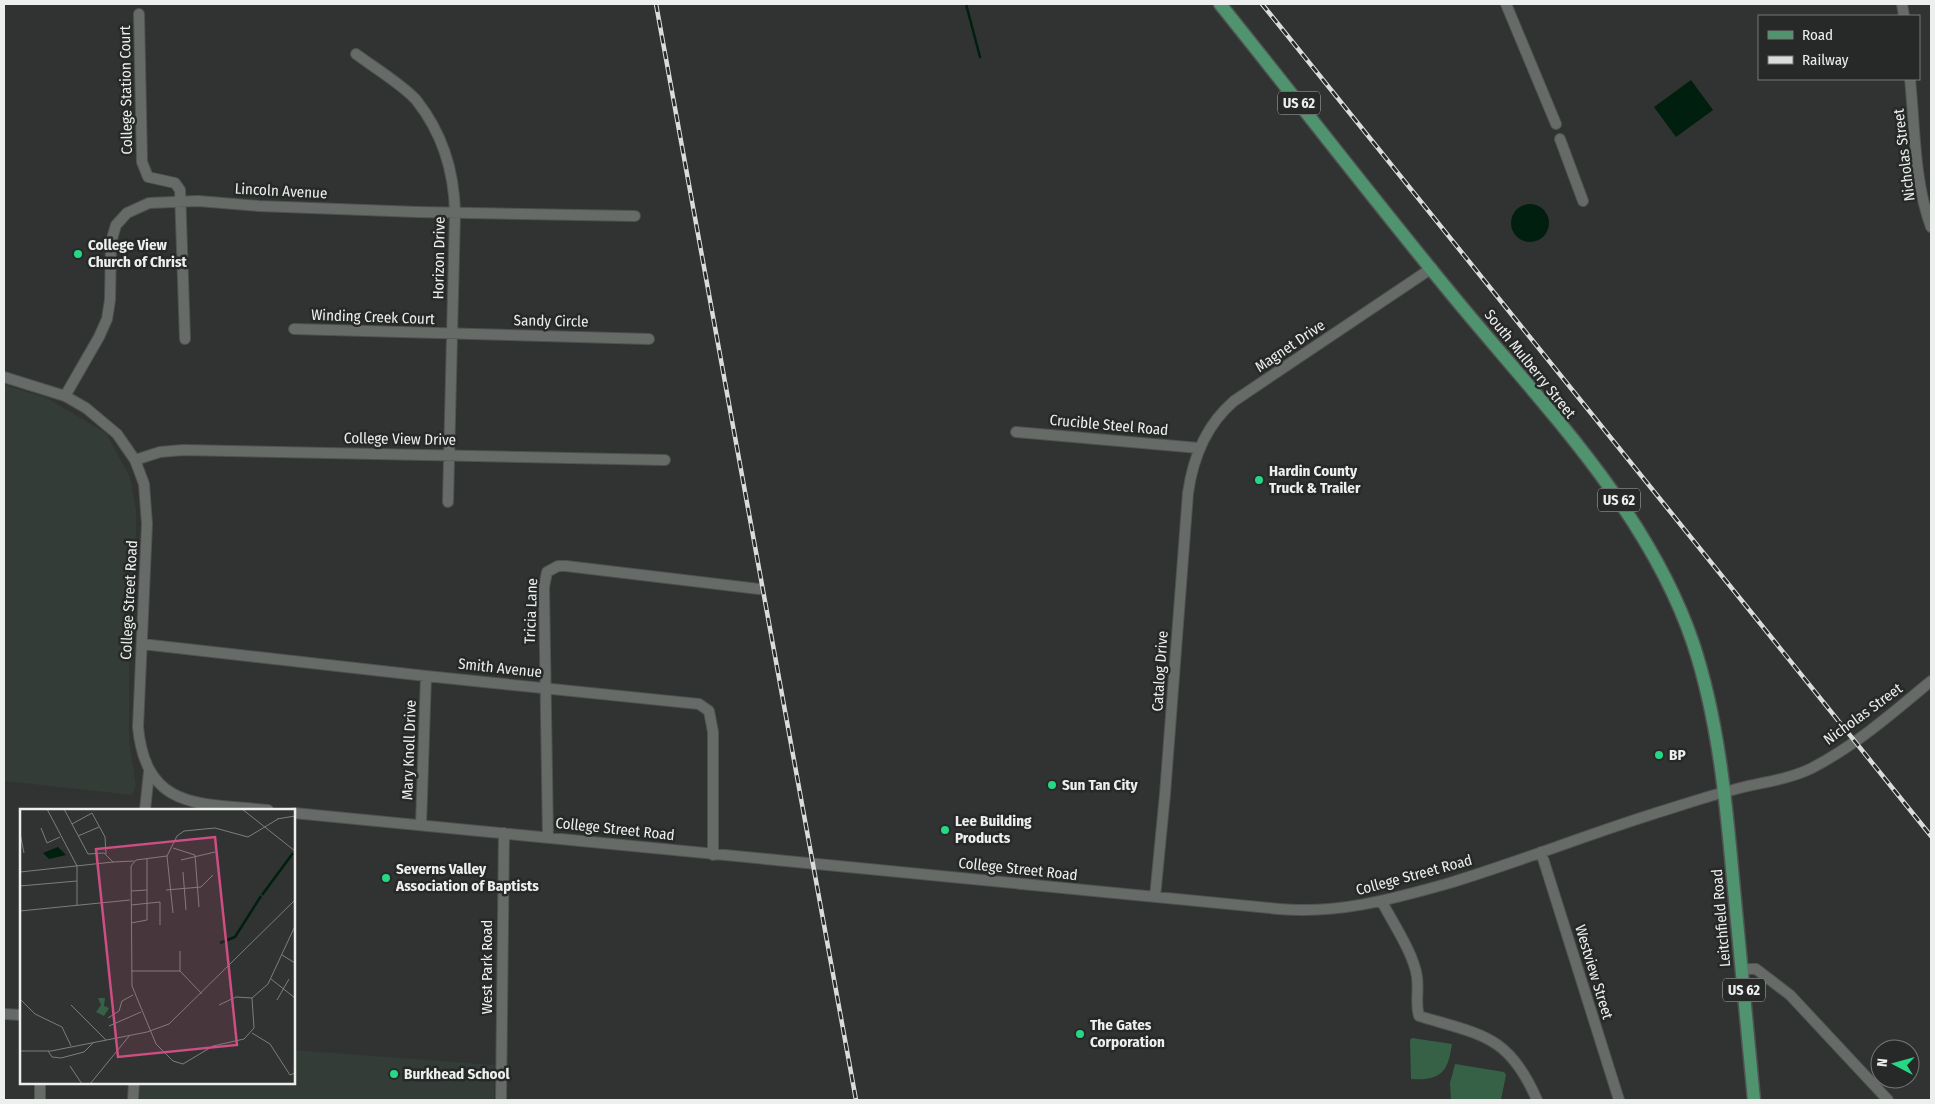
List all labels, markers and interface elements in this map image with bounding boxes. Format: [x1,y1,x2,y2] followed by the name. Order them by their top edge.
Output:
[1758,15,1920,80] legend
[116,25,136,155] street label: College Station Court
[1802,26,1833,44] text: Road
[1802,51,1849,69] text: Railway
[1278,92,1320,115] road number: US 62
[1889,108,1919,202] street label: Nicholas Street
[234,180,328,202] street label: Lincoln Avenue
[429,216,449,300] street label: Horizon Drive
[88,236,188,271] place label: College View Church of Christ
[72,248,84,260] marker: College View Church of Christ
[311,306,435,328] street label: Winding Creek Court
[1481,306,1580,422] street label: South Mulberry Street
[513,311,589,331] street label: Sandy Circle
[1252,316,1328,376] street label: Magnet Drive
[1049,411,1169,439] street label: Crucible Steel Road
[344,429,456,449] street label: College View Drive
[1269,462,1361,497] place label: Hardin County Truck & Trailer
[1253,474,1265,486] marker: Hardin County Truck & Trailer
[1598,488,1640,512] road number: US 62
[117,540,141,660] street label: College Street Road
[521,578,541,644] street label: Tricia Lane
[1148,630,1172,712] street label: Catalog Drive
[457,655,543,681] street label: Smith Avenue
[1820,679,1906,749] street label: Nicholas Street
[398,700,420,800] street label: Mary Knoll Drive
[1669,746,1686,764] place label: BP
[1653,749,1665,761] marker: BP
[1062,776,1139,794] place label: Sun Tan City
[1046,779,1058,791] marker: Sun Tan City
[20,809,295,1084] inset map
[955,812,1032,847] place label: Lee Building Products
[555,814,675,844] street label: College Street Road
[939,824,951,836] marker: Lee Building Products
[1354,851,1474,899] street label: College Street Road
[958,854,1078,884] street label: College Street Road
[395,860,539,895] place label: Severns Valley Association of Baptists
[1708,868,1734,968] street label: Leitchfield Road
[380,872,392,884] marker: Severns Valley Association of Baptists
[478,920,496,1014] street label: West Park Road
[1571,923,1617,1022] street label: Westview Street
[1723,978,1765,1002] road number: US 62
[1090,1016,1165,1051] place label: The Gates Corporation
[1074,1028,1086,1040] marker: The Gates Corporation
[1870,1039,1920,1089] north arrow
[1874,1058,1891,1068] text: N
[404,1065,511,1083] place label: Burkhead School
[388,1068,400,1080] marker: Burkhead School

